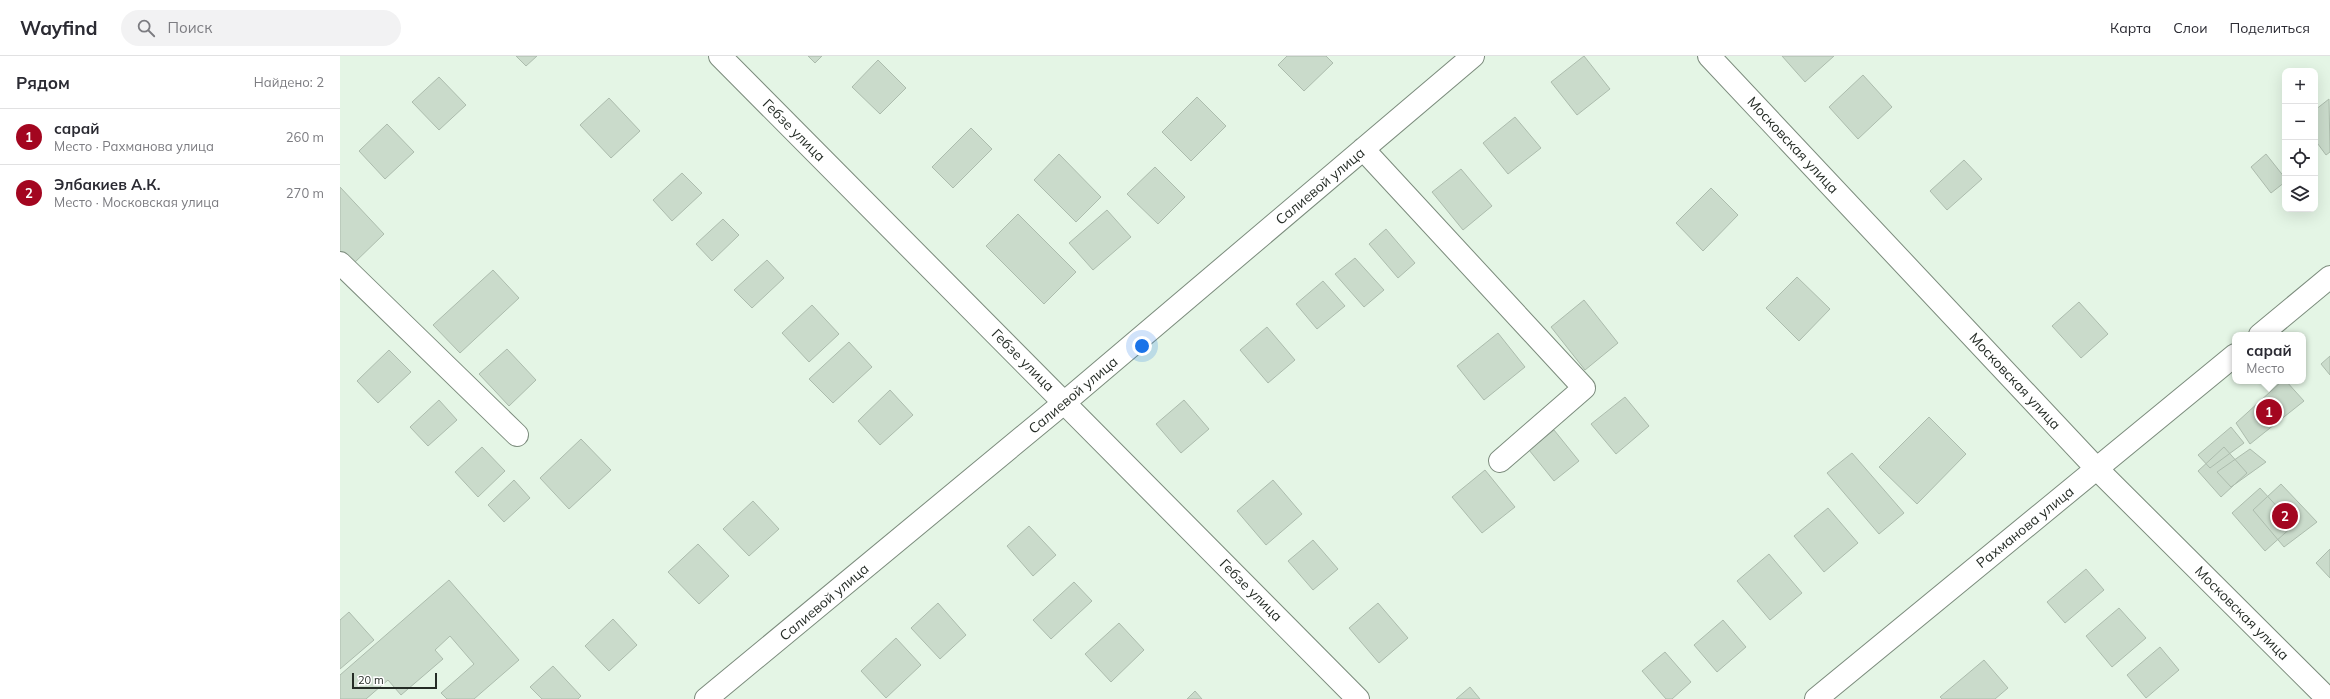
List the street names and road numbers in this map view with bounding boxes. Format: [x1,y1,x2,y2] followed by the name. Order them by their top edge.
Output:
[1743,93,1843,197] street label: Московская улица
[759,95,829,165] street label: Гебзе улица
[1272,143,1368,229] street label: Салиевой улица
[988,325,1058,395] street label: Гебзе улица
[1965,329,2065,433] street label: Московская улица
[1025,352,1121,438] street label: Салиевой улица
[1973,482,2077,572] street label: Рахманова улица
[1216,555,1286,625] street label: Гебзе улица
[776,559,872,645] street label: Салиевой улица
[2191,562,2293,664] street label: Московская улица

